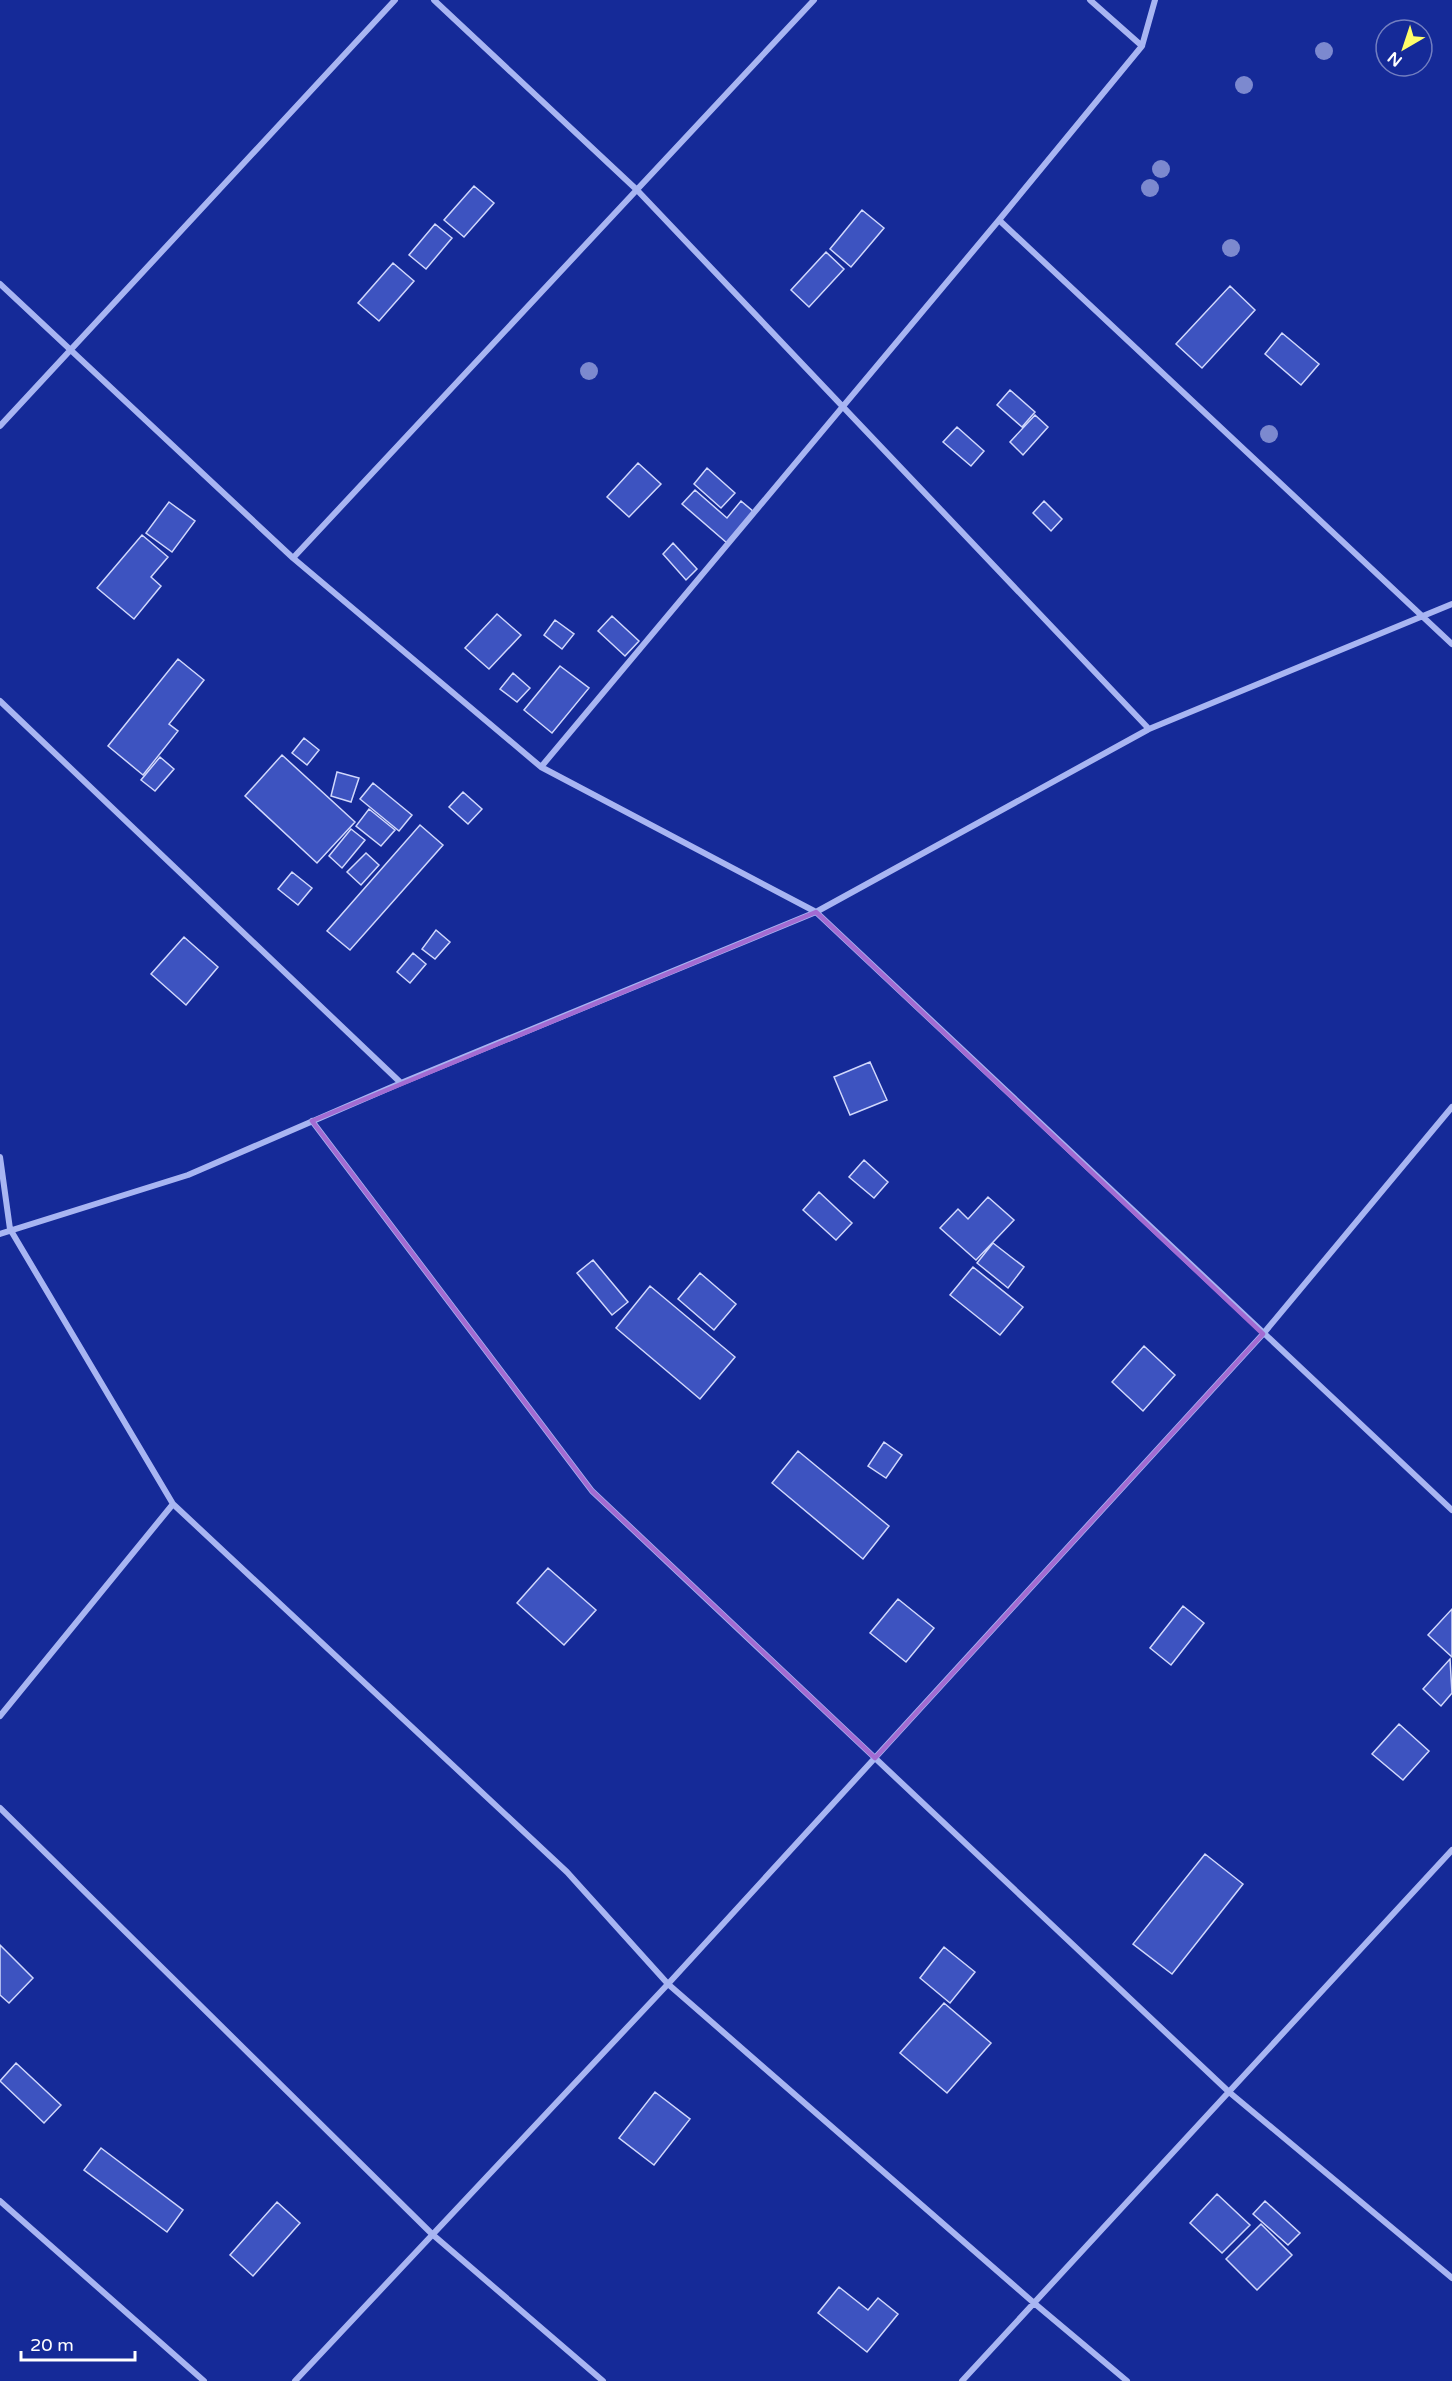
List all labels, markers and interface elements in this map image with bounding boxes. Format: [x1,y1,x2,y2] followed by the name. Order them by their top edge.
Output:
[1374,18,1434,78] north arrow
[1384,47,1406,71] text: N
[21,2324,135,2362] scale bar
[30,2334,74,2356] text: 20 m

